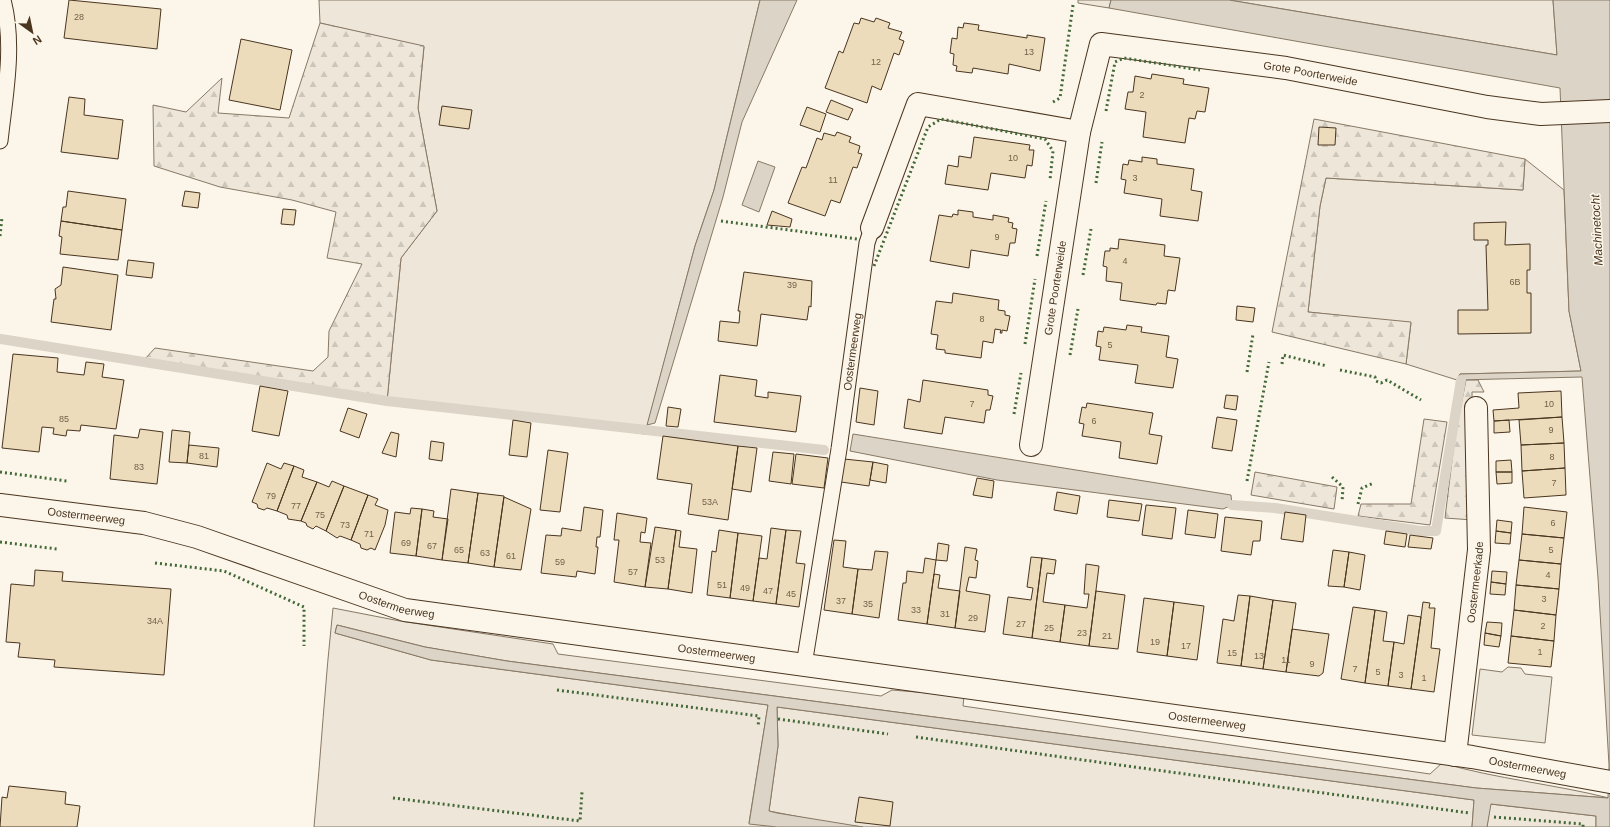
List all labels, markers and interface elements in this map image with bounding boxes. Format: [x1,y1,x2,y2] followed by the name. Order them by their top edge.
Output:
[12,12,52,52] north arrow
[74,12,84,22] house number: 28
[31,33,44,48] text: N
[1024,47,1034,57] house number: 13
[871,57,881,67] house number: 12
[1263,59,1359,88] street label: Grote Poorterweide
[1139,90,1145,100] house number: 2
[1008,153,1018,163] house number: 10
[1132,173,1138,183] house number: 3
[828,175,838,185] house number: 11
[1588,193,1606,266] water label: Machinetocht
[994,232,1000,242] house number: 9
[1042,240,1068,336] street label: Grote Poorterweide
[1122,256,1128,266] house number: 4
[1509,277,1521,287] house number: 6B
[787,280,797,290] house number: 39
[841,312,863,391] street label: Oostermeerweg
[979,314,985,324] house number: 8
[1107,340,1113,350] house number: 5
[969,399,975,409] house number: 7
[1544,399,1554,409] house number: 10
[59,414,69,424] house number: 85
[1091,416,1097,426] house number: 6
[1548,425,1554,435] house number: 9
[199,451,209,461] house number: 81
[1549,452,1555,462] house number: 8
[134,462,144,472] house number: 83
[1551,478,1557,488] house number: 7
[266,491,276,501] house number: 79
[702,497,718,507] house number: 53A
[291,501,301,511] house number: 77
[47,505,126,527] street label: Oostermeerweg
[315,510,325,520] house number: 75
[1550,518,1556,528] house number: 6
[340,520,350,530] house number: 73
[364,529,374,539] house number: 71
[401,538,411,548] house number: 69
[427,541,437,551] house number: 67
[1465,541,1485,624] street label: Oostermeerkade
[454,545,464,555] house number: 65
[1548,545,1554,555] house number: 5
[480,548,490,558] house number: 63
[506,551,516,561] house number: 61
[655,555,665,565] house number: 53
[555,557,565,567] house number: 59
[628,567,638,577] house number: 57
[1545,570,1551,580] house number: 4
[717,580,727,590] house number: 51
[740,583,750,593] house number: 49
[763,586,773,596] house number: 47
[357,588,435,620] street label: Oostermeerweg
[786,589,796,599] house number: 45
[1541,594,1547,604] house number: 3
[836,596,846,606] house number: 37
[863,599,873,609] house number: 35
[911,605,921,615] house number: 33
[940,609,950,619] house number: 31
[968,613,978,623] house number: 29
[147,616,163,626] house number: 34A
[1016,619,1026,629] house number: 27
[1540,621,1546,631] house number: 2
[1044,623,1054,633] house number: 25
[1077,628,1087,638] house number: 23
[1102,631,1112,641] house number: 21
[1150,637,1160,647] house number: 19
[1181,641,1191,651] house number: 17
[677,642,756,664] street label: Oostermeerweg
[1537,647,1543,657] house number: 1
[1227,648,1237,658] house number: 15
[1254,651,1264,661] house number: 13
[1281,655,1291,665] house number: 11
[1309,659,1315,669] house number: 9
[1352,664,1358,674] house number: 7
[1375,667,1381,677] house number: 5
[1398,670,1404,680] house number: 3
[1421,673,1427,683] house number: 1
[1167,709,1247,732] street label: Oostermeerweg
[1488,754,1567,780] street label: Oostermeerweg

